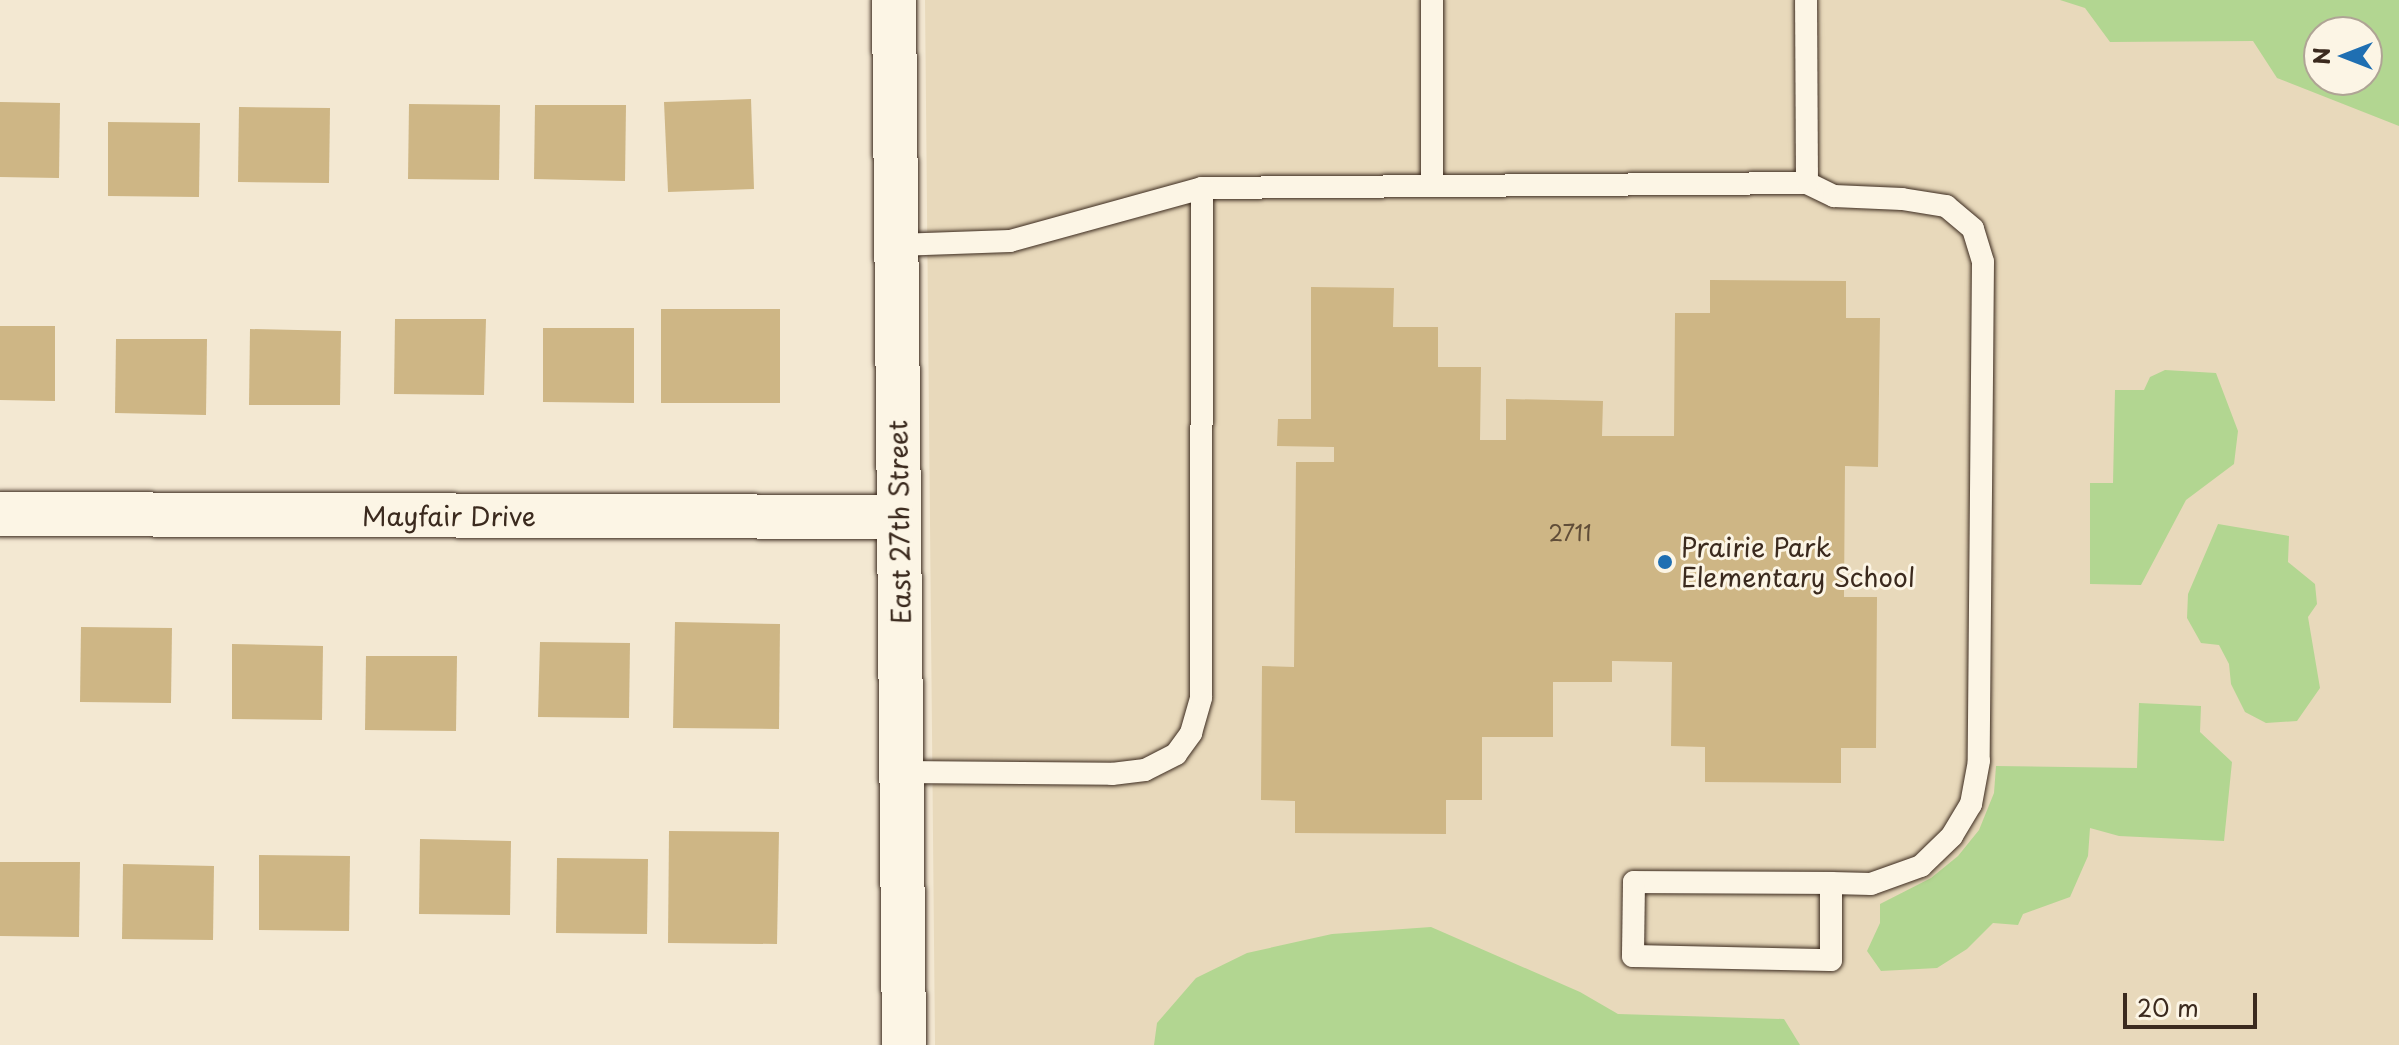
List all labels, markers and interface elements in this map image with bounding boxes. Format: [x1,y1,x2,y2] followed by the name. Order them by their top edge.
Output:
[2303,16,2383,96] north arrow
[2304,47,2337,65] text: N
[882,419,916,625] street label: East 27th Street
[361,500,537,532] street label: Mayfair Drive
[1549,519,1591,545] house number: 2711
[1681,531,1915,592] place label: Prairie Park Elementary School
[1656,553,1674,571] marker: Prairie Park Elementary School
[2127,977,2261,1027] scale bar
[2137,989,2199,1025] text: 20 m

